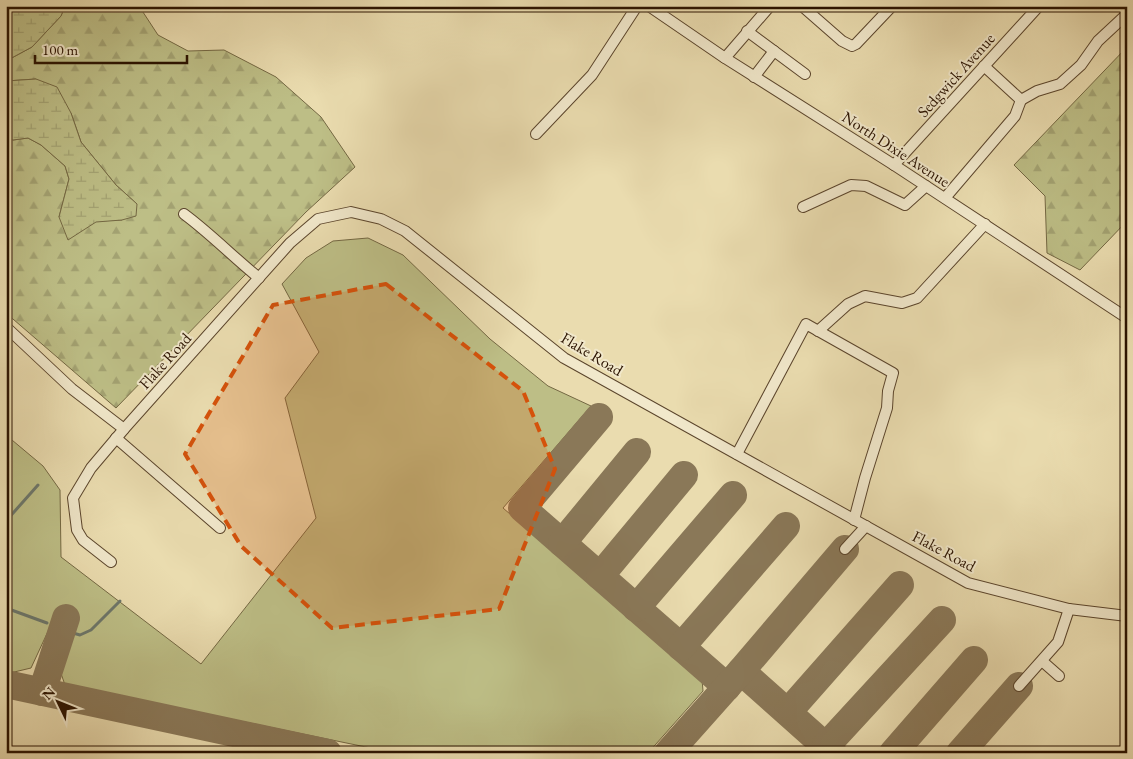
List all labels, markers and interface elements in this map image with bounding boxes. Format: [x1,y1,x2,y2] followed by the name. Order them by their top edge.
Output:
[913,28,999,122] street label: Sedgwick Avenue
[35,32,188,64] scale bar
[42,40,79,59] text: 100 m
[838,106,954,192] street label: North Dixie Avenue
[557,327,628,381] street label: Flake Road
[134,328,196,394] street label: Flake Road
[909,526,980,577] street label: Flake Road
[32,676,82,726] north arrow
[38,682,59,703] text: N

